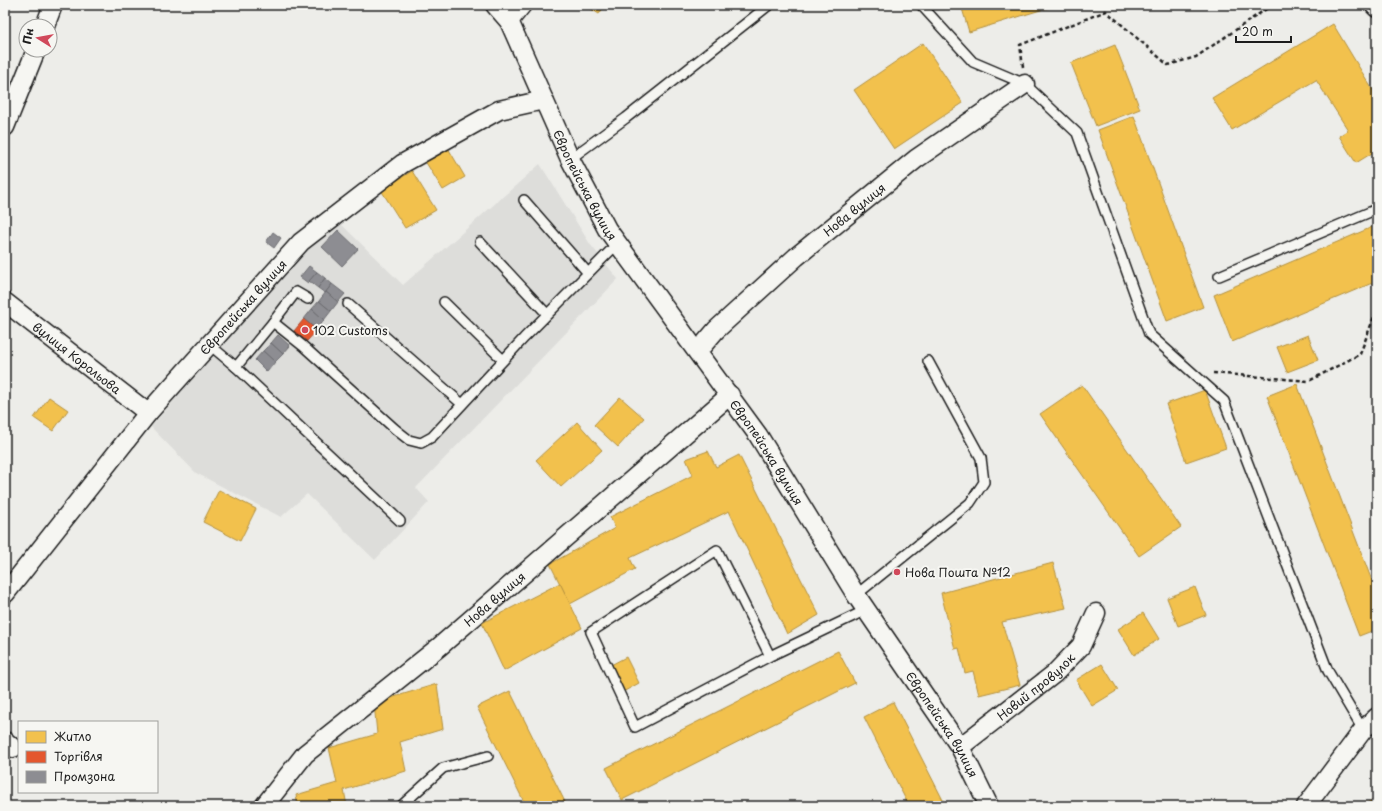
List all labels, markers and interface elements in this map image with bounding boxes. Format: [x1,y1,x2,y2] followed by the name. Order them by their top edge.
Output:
[18,18,58,58] north arrow
[1236,18,1291,44] scale bar
[1242,22,1273,40] text: 20 m
[18,27,38,45] text: Пн
[549,127,621,244] street label: Європейська вулиця
[819,179,889,240] street label: Нова вулиця
[195,255,291,359] street label: Європейська вулиця
[29,318,125,398] street label: вулиця Корольова
[313,321,388,339] place label: 102 Customs
[300,325,310,335] marker: 102 Customs
[726,396,808,508] street label: Європейська вулиця
[905,563,1011,581] place label: Нова Пошта №12
[460,567,529,631] street label: Нова вулиця
[892,567,902,577] marker: Нова Пошта №12
[993,648,1079,724] street label: Новий провулок
[902,668,983,780] street label: Європейська вулиця
[18,721,158,793] legend
[54,727,92,745] text: Житло
[54,747,103,765] text: Торгівля
[54,767,116,785] text: Промзона

